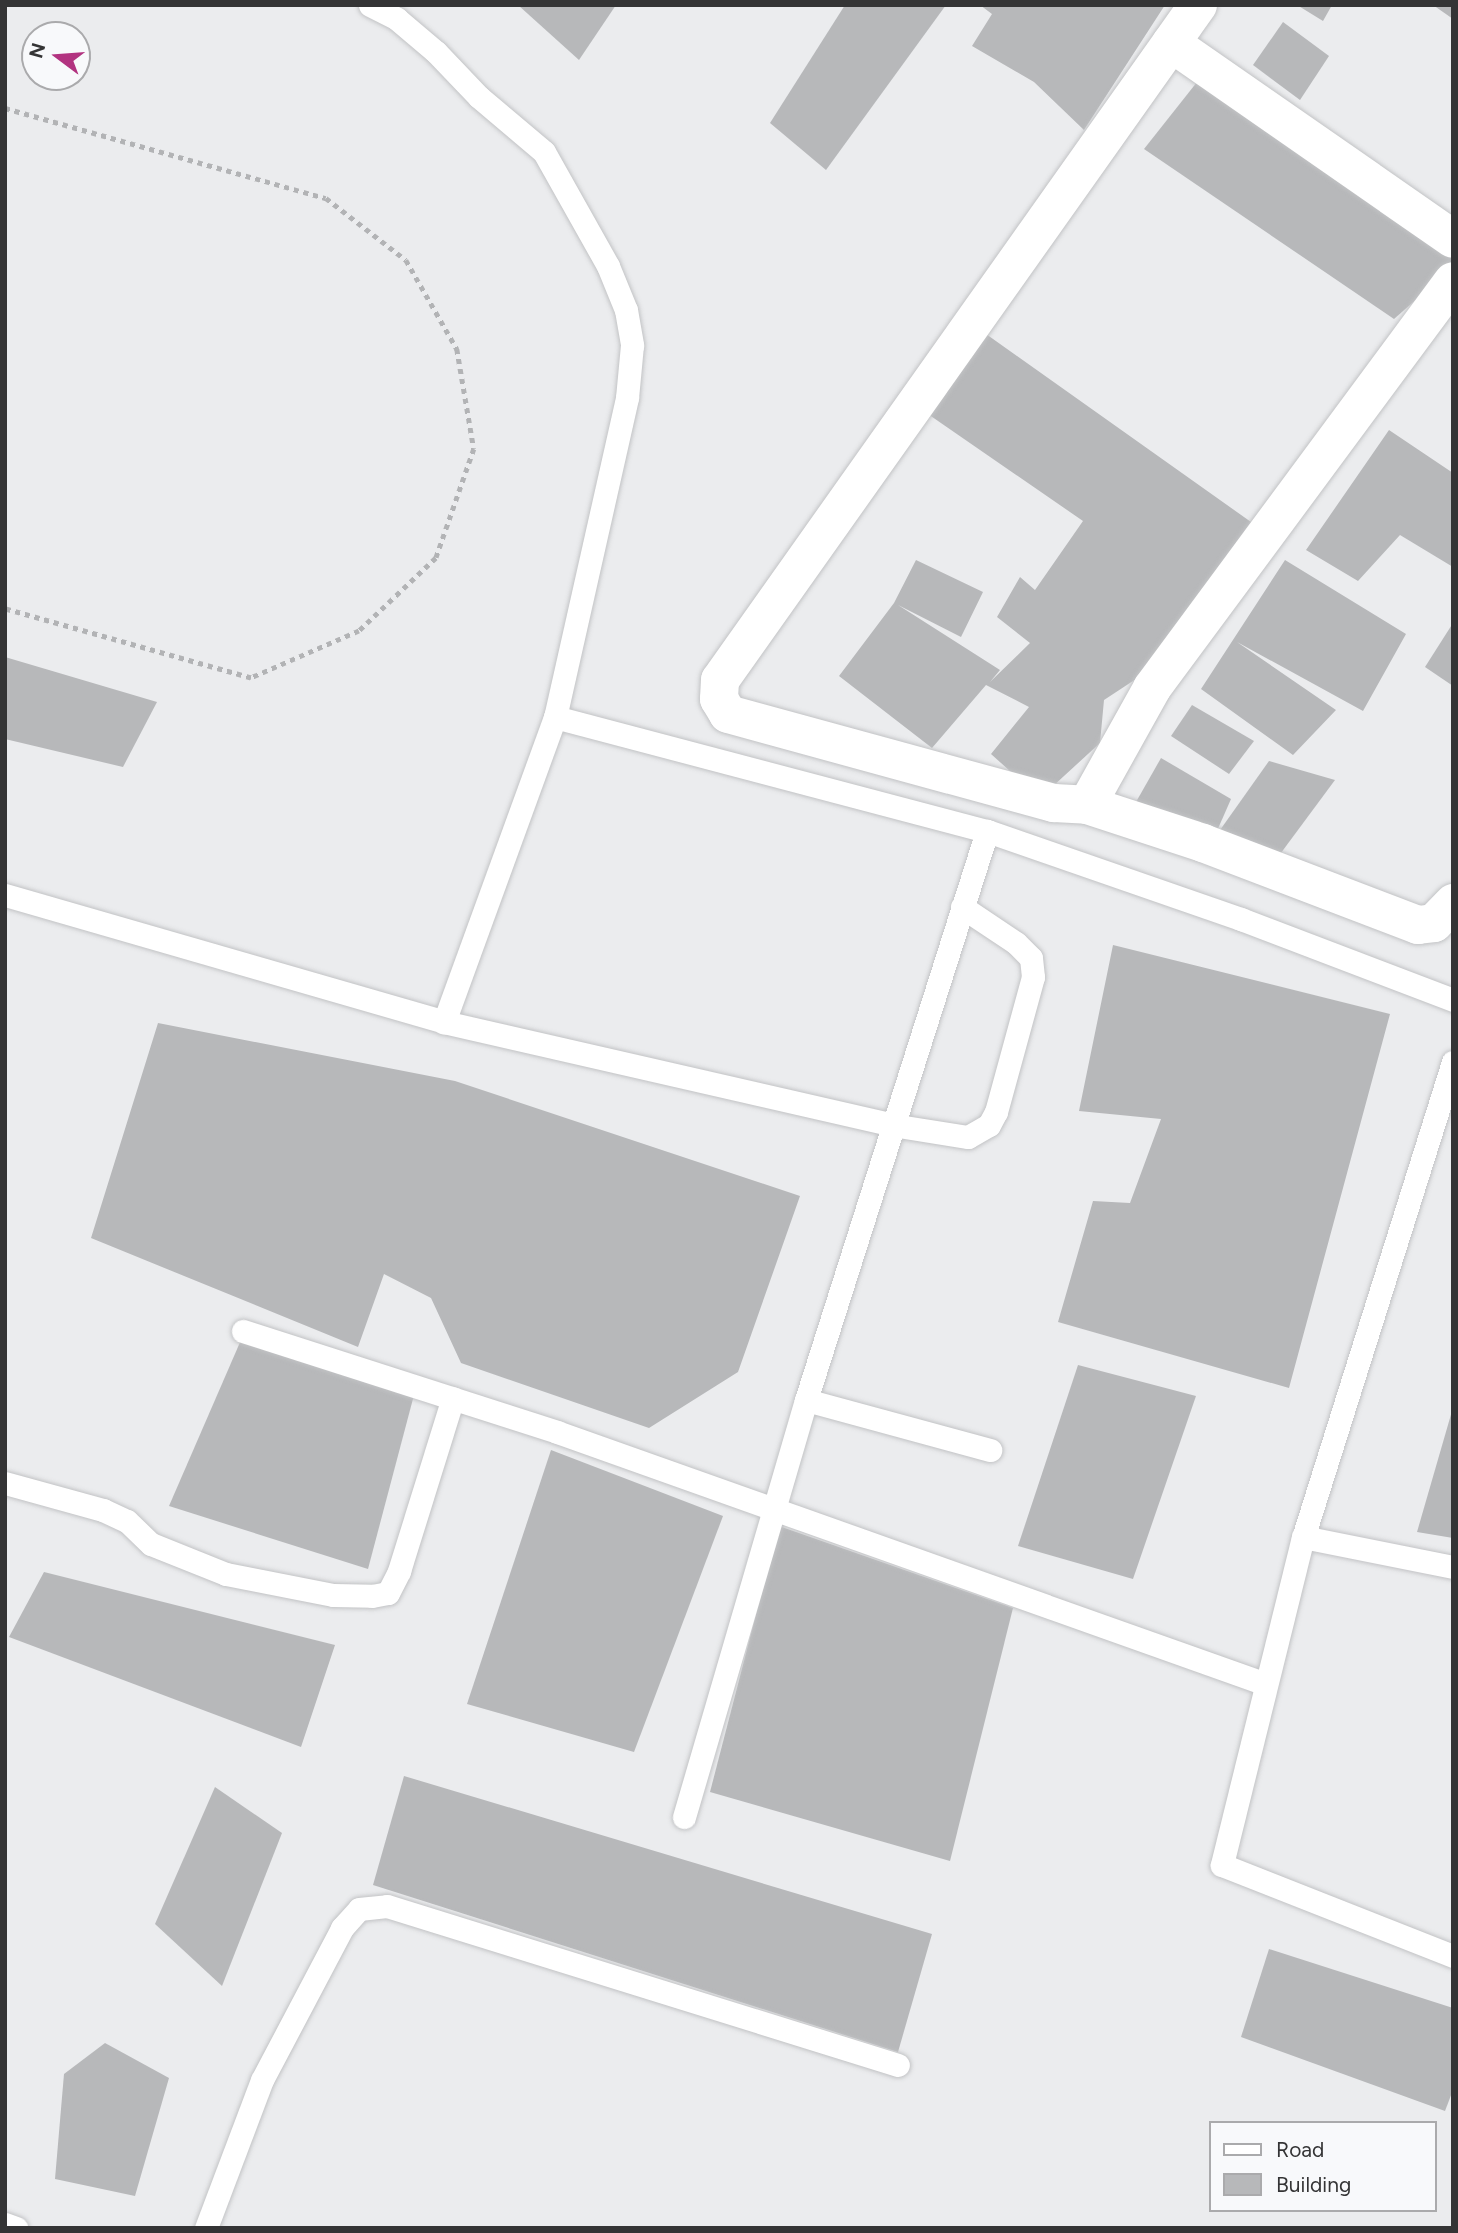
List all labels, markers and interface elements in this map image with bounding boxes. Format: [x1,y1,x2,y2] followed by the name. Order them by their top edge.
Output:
[21,21,91,91] north arrow
[24,40,50,61] text: N
[1210,2121,1437,2212] legend
[1276,2137,1324,2162] text: Road
[1276,2172,1351,2197] text: Building

